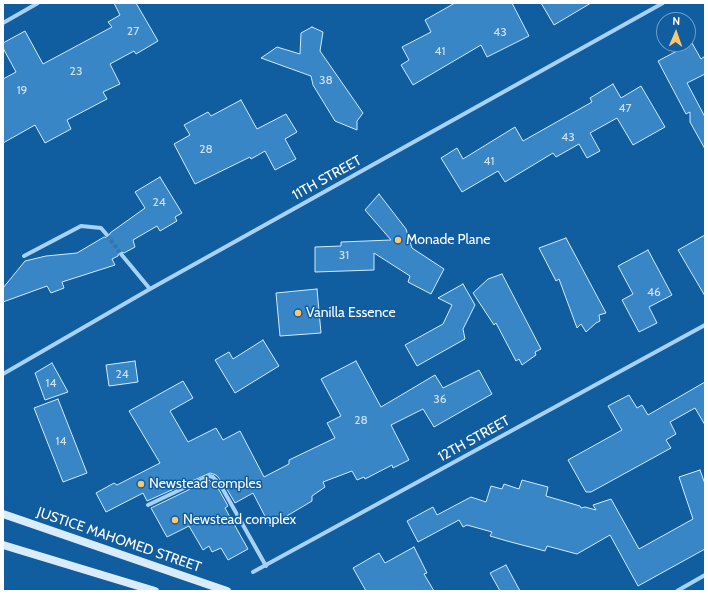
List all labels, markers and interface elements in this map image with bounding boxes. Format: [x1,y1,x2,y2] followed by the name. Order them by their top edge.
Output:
[656,12,696,52] north arrow
[672,14,681,28] text: N
[127,24,139,38] house number: 27
[493,25,507,39] house number: 43
[435,44,445,58] house number: 41
[70,64,82,78] house number: 23
[319,73,333,87] house number: 38
[17,83,27,97] house number: 19
[619,101,631,115] house number: 47
[561,130,575,144] house number: 43
[199,142,213,156] house number: 28
[289,152,365,204] street label: 11TH STREET
[484,154,494,168] house number: 41
[152,195,166,209] house number: 24
[406,232,490,248] place label: Monade Plane
[393,235,403,245] marker: Monade Plane
[339,248,349,262] house number: 31
[647,285,661,299] house number: 46
[306,305,396,321] place label: Vanilla Essence
[293,308,303,318] marker: Vanilla Essence
[115,367,129,381] house number: 24
[46,376,56,390] house number: 14
[433,392,447,406] house number: 36
[435,412,513,466] street label: 12TH STREET
[354,413,368,427] house number: 28
[56,434,66,448] house number: 14
[149,476,261,492] place label: Newstead comples
[136,479,146,489] marker: Newstead comples
[35,504,203,576] street label: JUSTICE MAHOMED STREET
[183,512,296,528] place label: Newstead complex
[170,515,180,525] marker: Newstead complex

